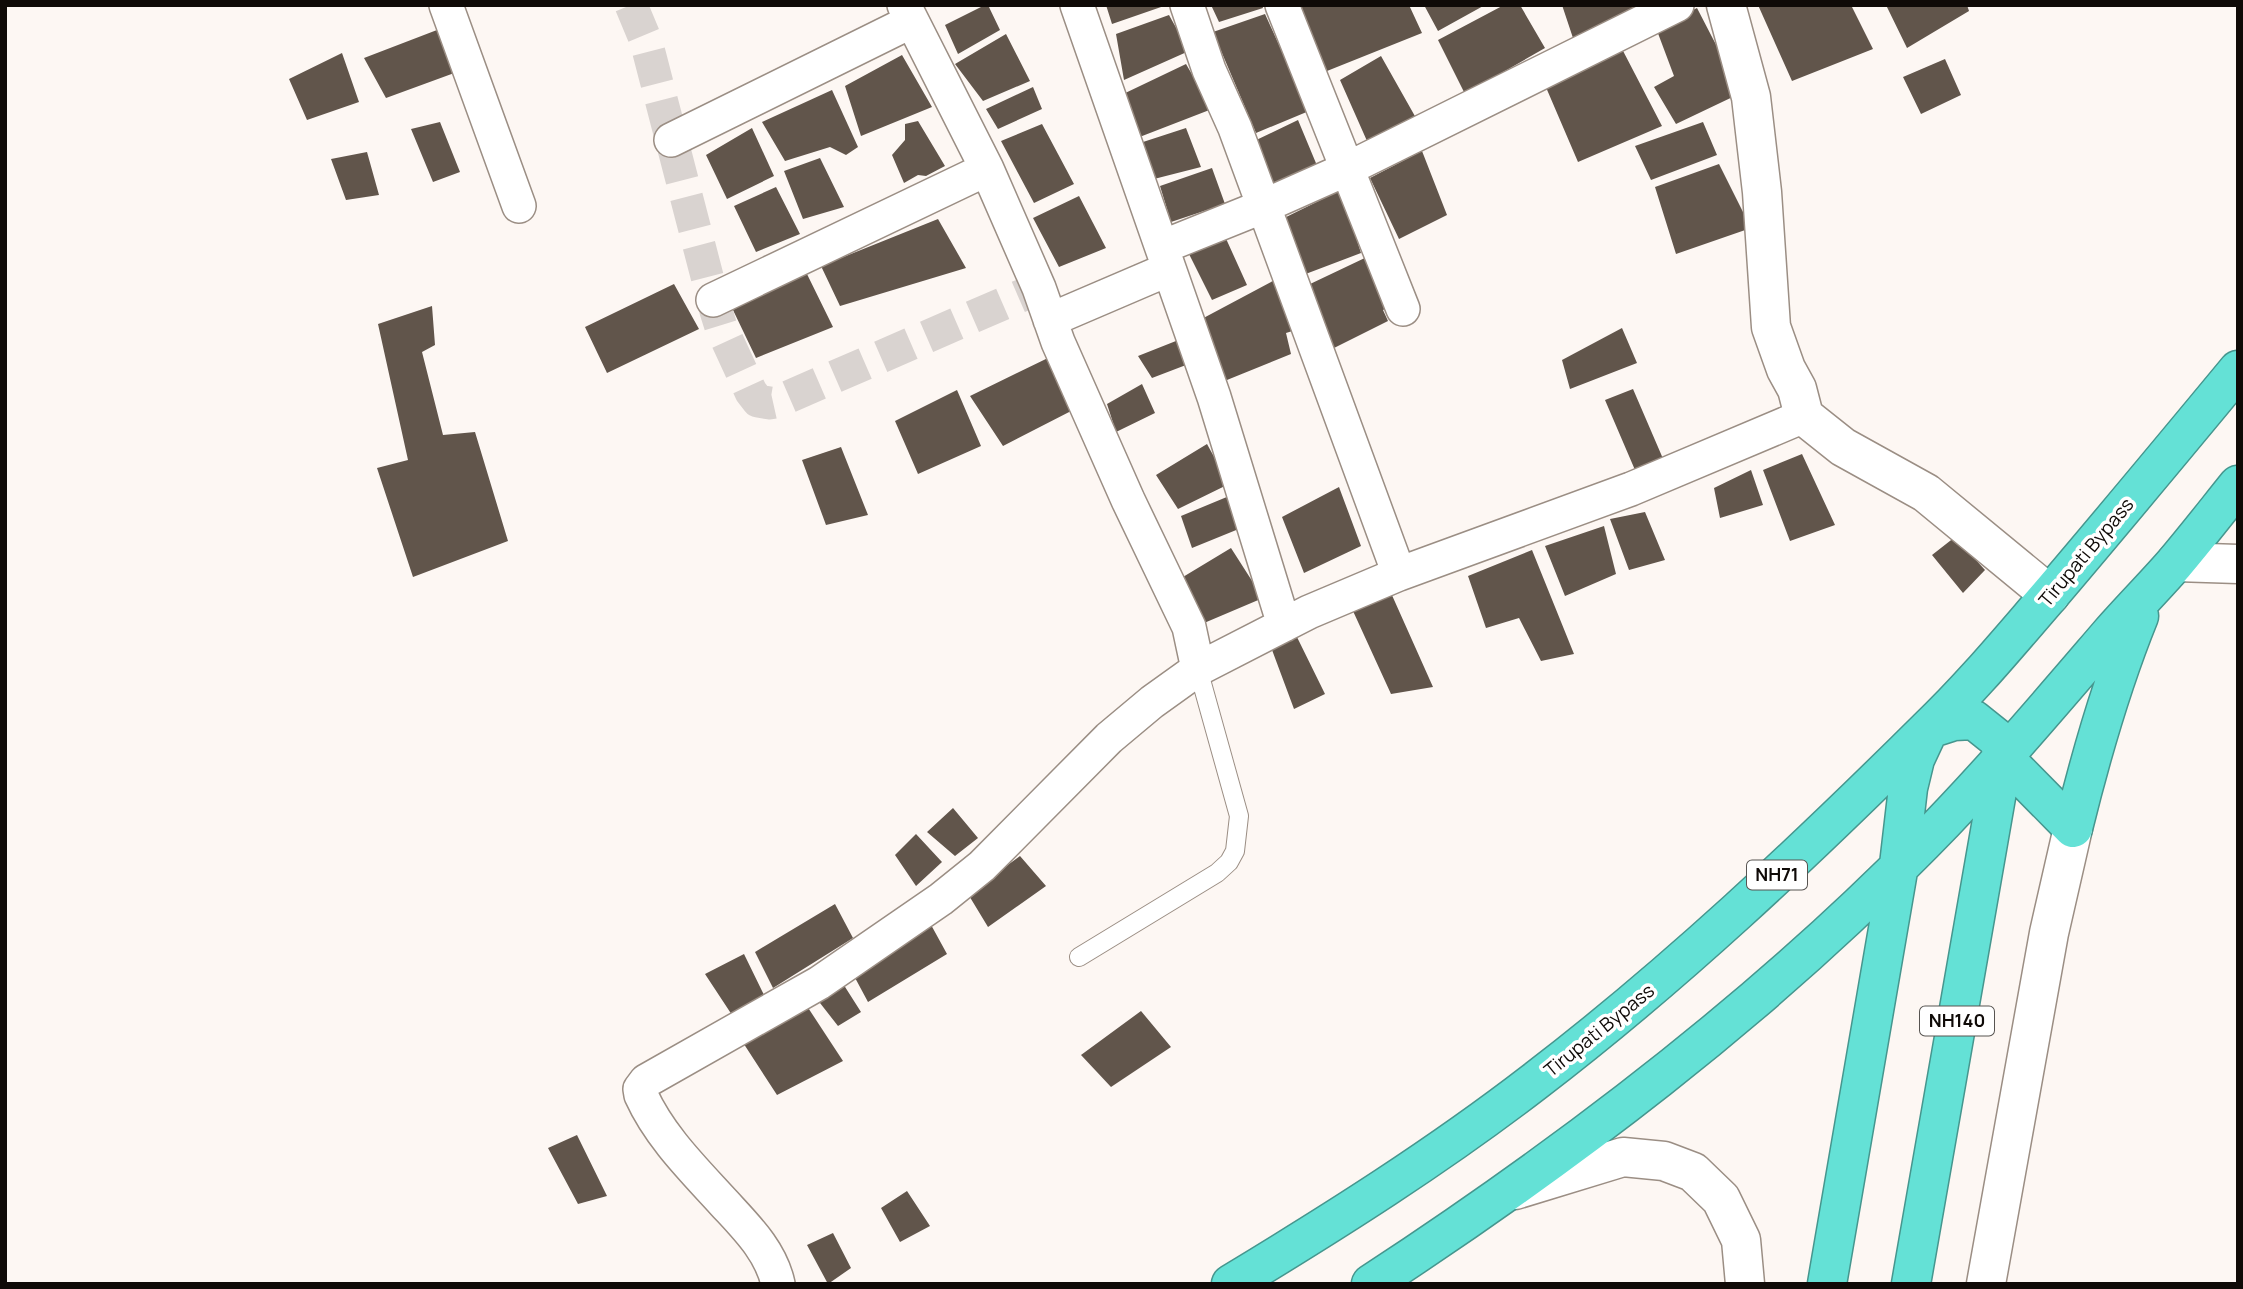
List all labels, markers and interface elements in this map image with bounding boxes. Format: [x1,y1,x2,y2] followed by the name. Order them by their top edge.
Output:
[2033,492,2139,612] street label: Tirupati Bypass
[1747,860,1807,890] road number: NH71
[1538,977,1660,1083] street label: Tirupati Bypass
[1920,1006,1994,1036] road number: NH140

